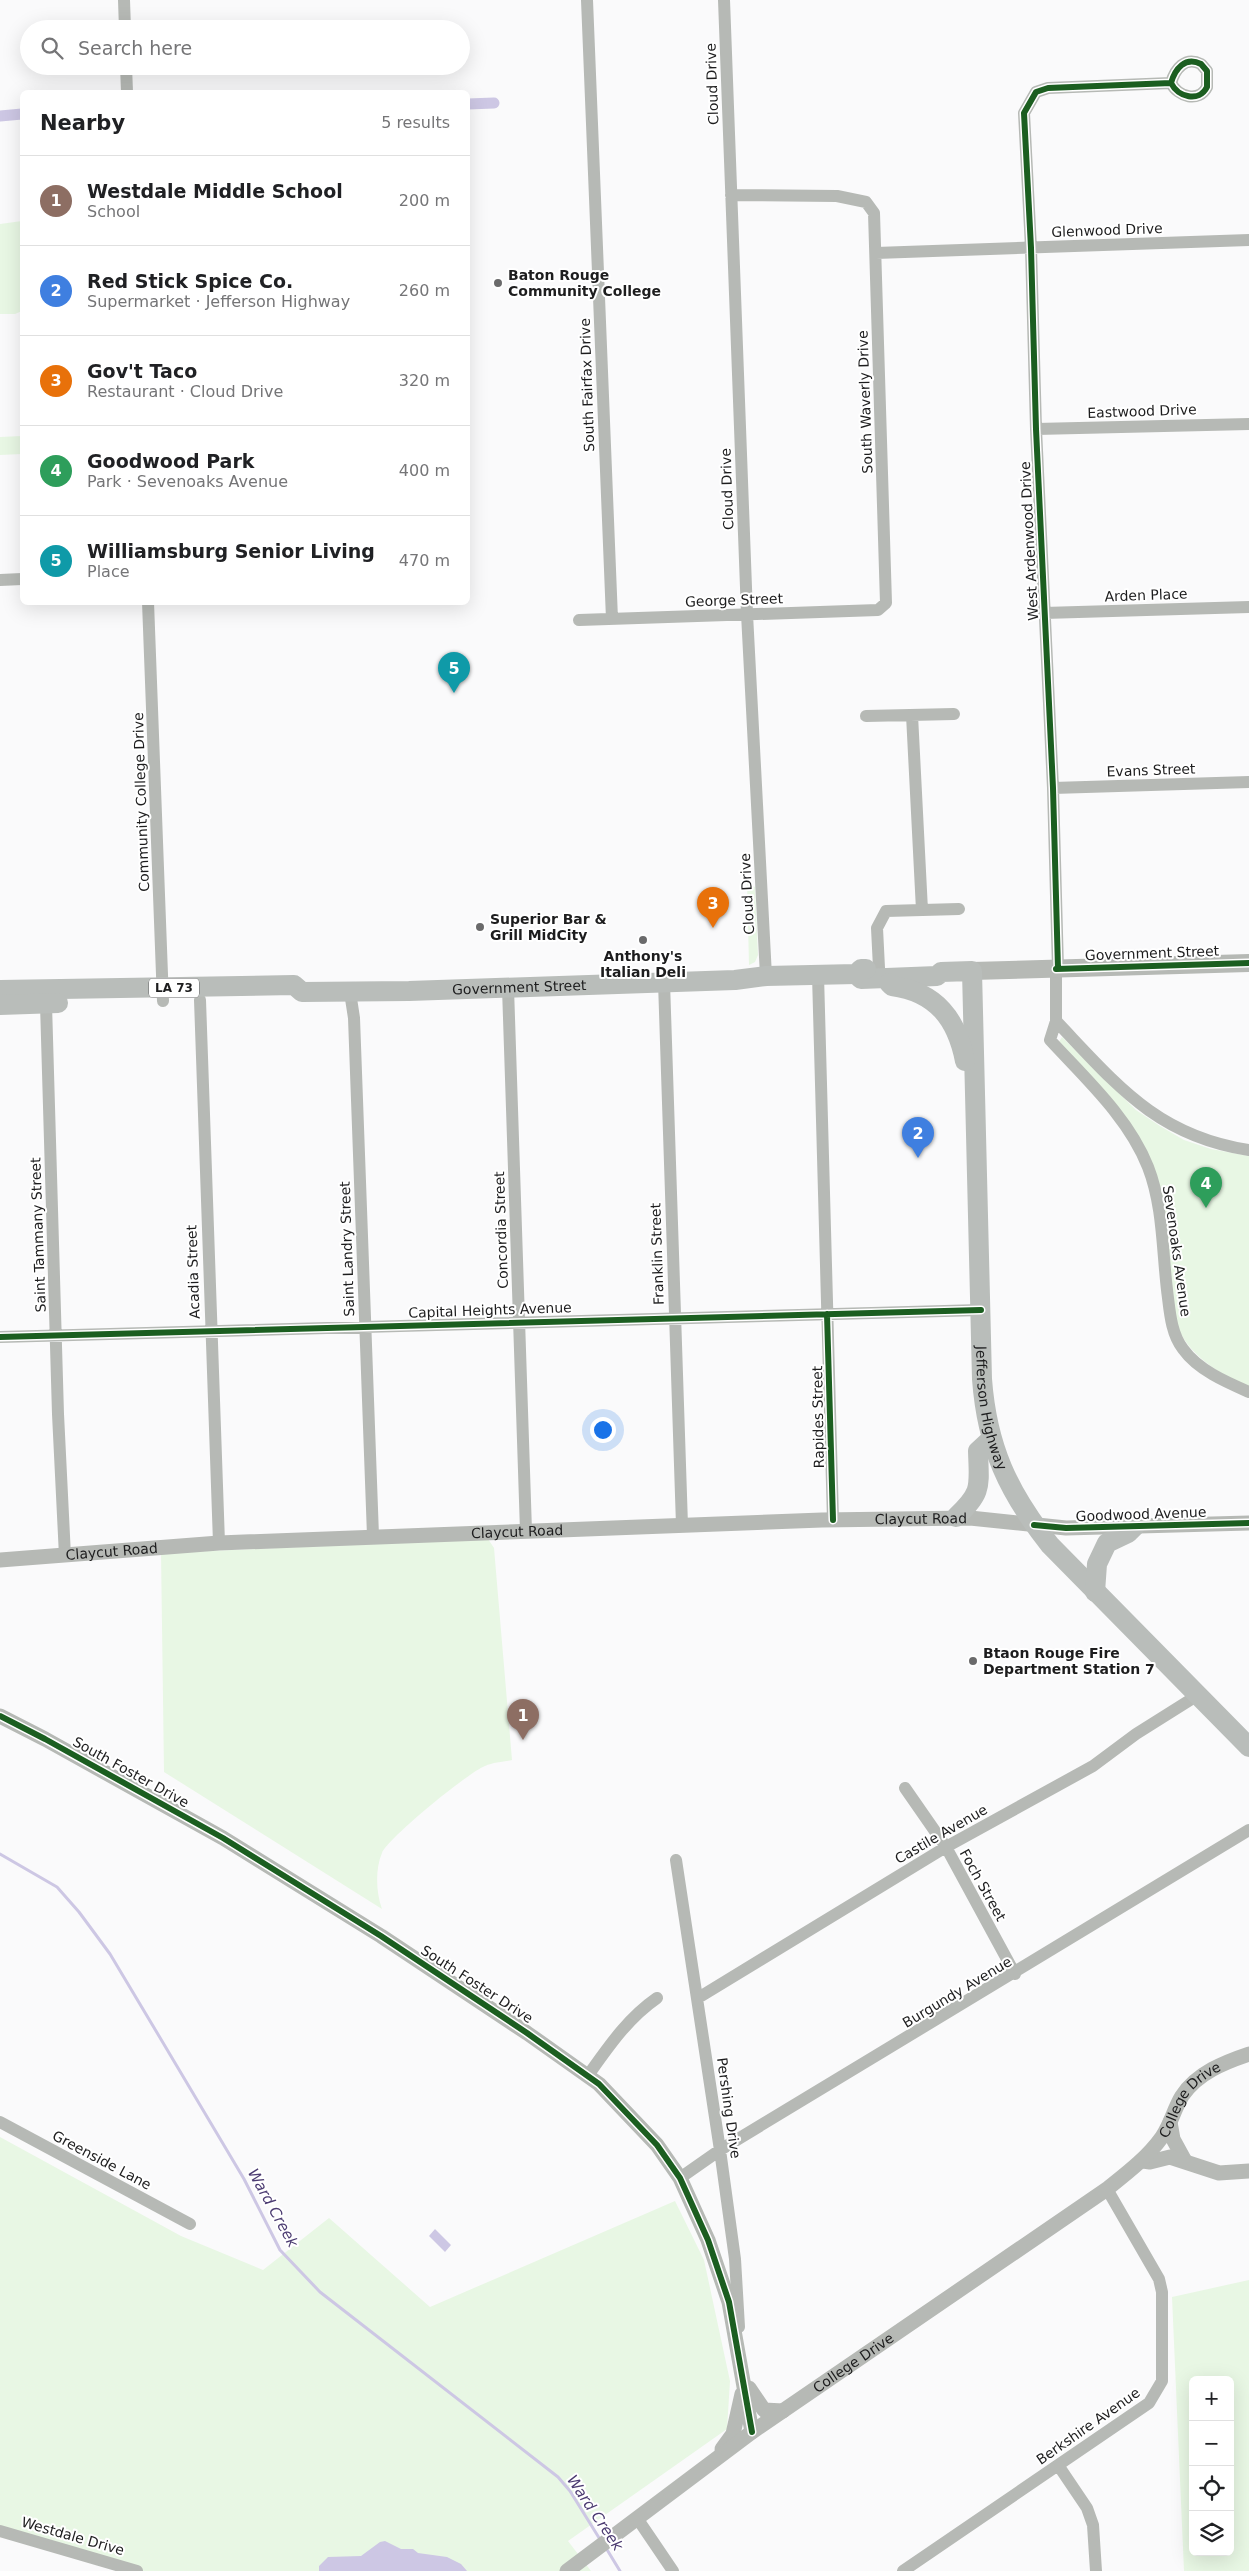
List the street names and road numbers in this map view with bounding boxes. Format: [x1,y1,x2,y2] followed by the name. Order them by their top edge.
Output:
[703,43,721,125] street label: Cloud Drive
[1051,220,1163,240] street label: Glenwood Drive
[577,318,597,452] street label: South Fairfax Drive
[855,330,875,474] street label: South Waverly Drive
[1087,401,1197,421] street label: Eastwood Drive
[718,448,736,530] street label: Cloud Drive
[1017,461,1041,621] street label: West Ardenwood Drive
[1104,586,1188,604] street label: Arden Place
[685,590,784,610] street label: George Street
[130,712,152,892] street label: Community College Drive
[1106,760,1196,780] street label: Evans Street
[737,853,757,935] street label: Cloud Drive
[1085,943,1220,963] street label: Government Street
[452,977,587,998] street label: Government Street
[149,978,199,998] road number: LA 73
[27,1157,49,1313] street label: Saint Tammany Street
[491,1171,511,1289] street label: Concordia Street
[337,1181,357,1317] street label: Saint Landry Street
[1160,1184,1194,1318] street label: Sevenoaks Avenue
[647,1202,667,1305] street label: Franklin Street
[183,1224,203,1319] street label: Acadia Street
[408,1299,572,1321] street label: Capital Heights Avenue
[973,1345,1010,1473] street label: Jefferson Highway
[809,1365,827,1468] street label: Rapides Street
[1075,1504,1207,1524] street label: Goodwood Avenue
[875,1510,967,1527] street label: Claycut Road
[471,1522,564,1541] street label: Claycut Road
[65,1540,158,1563] street label: Claycut Road
[70,1733,192,1811] street label: South Foster Drive
[892,1801,990,1867] street label: Castile Avenue
[957,1846,1010,1924] street label: Foch Street
[418,1942,536,2026] street label: South Foster Drive
[900,1953,1014,2031] street label: Burgundy Avenue
[714,2056,744,2160] street label: Pershing Drive
[1155,2058,1223,2141] street label: College Drive
[50,2127,154,2193] street label: Greenside Lane
[810,2330,897,2396] street label: College Drive
[1033,2384,1143,2468] street label: Berkshire Avenue
[20,2514,126,2558] street label: Westdale Drive

